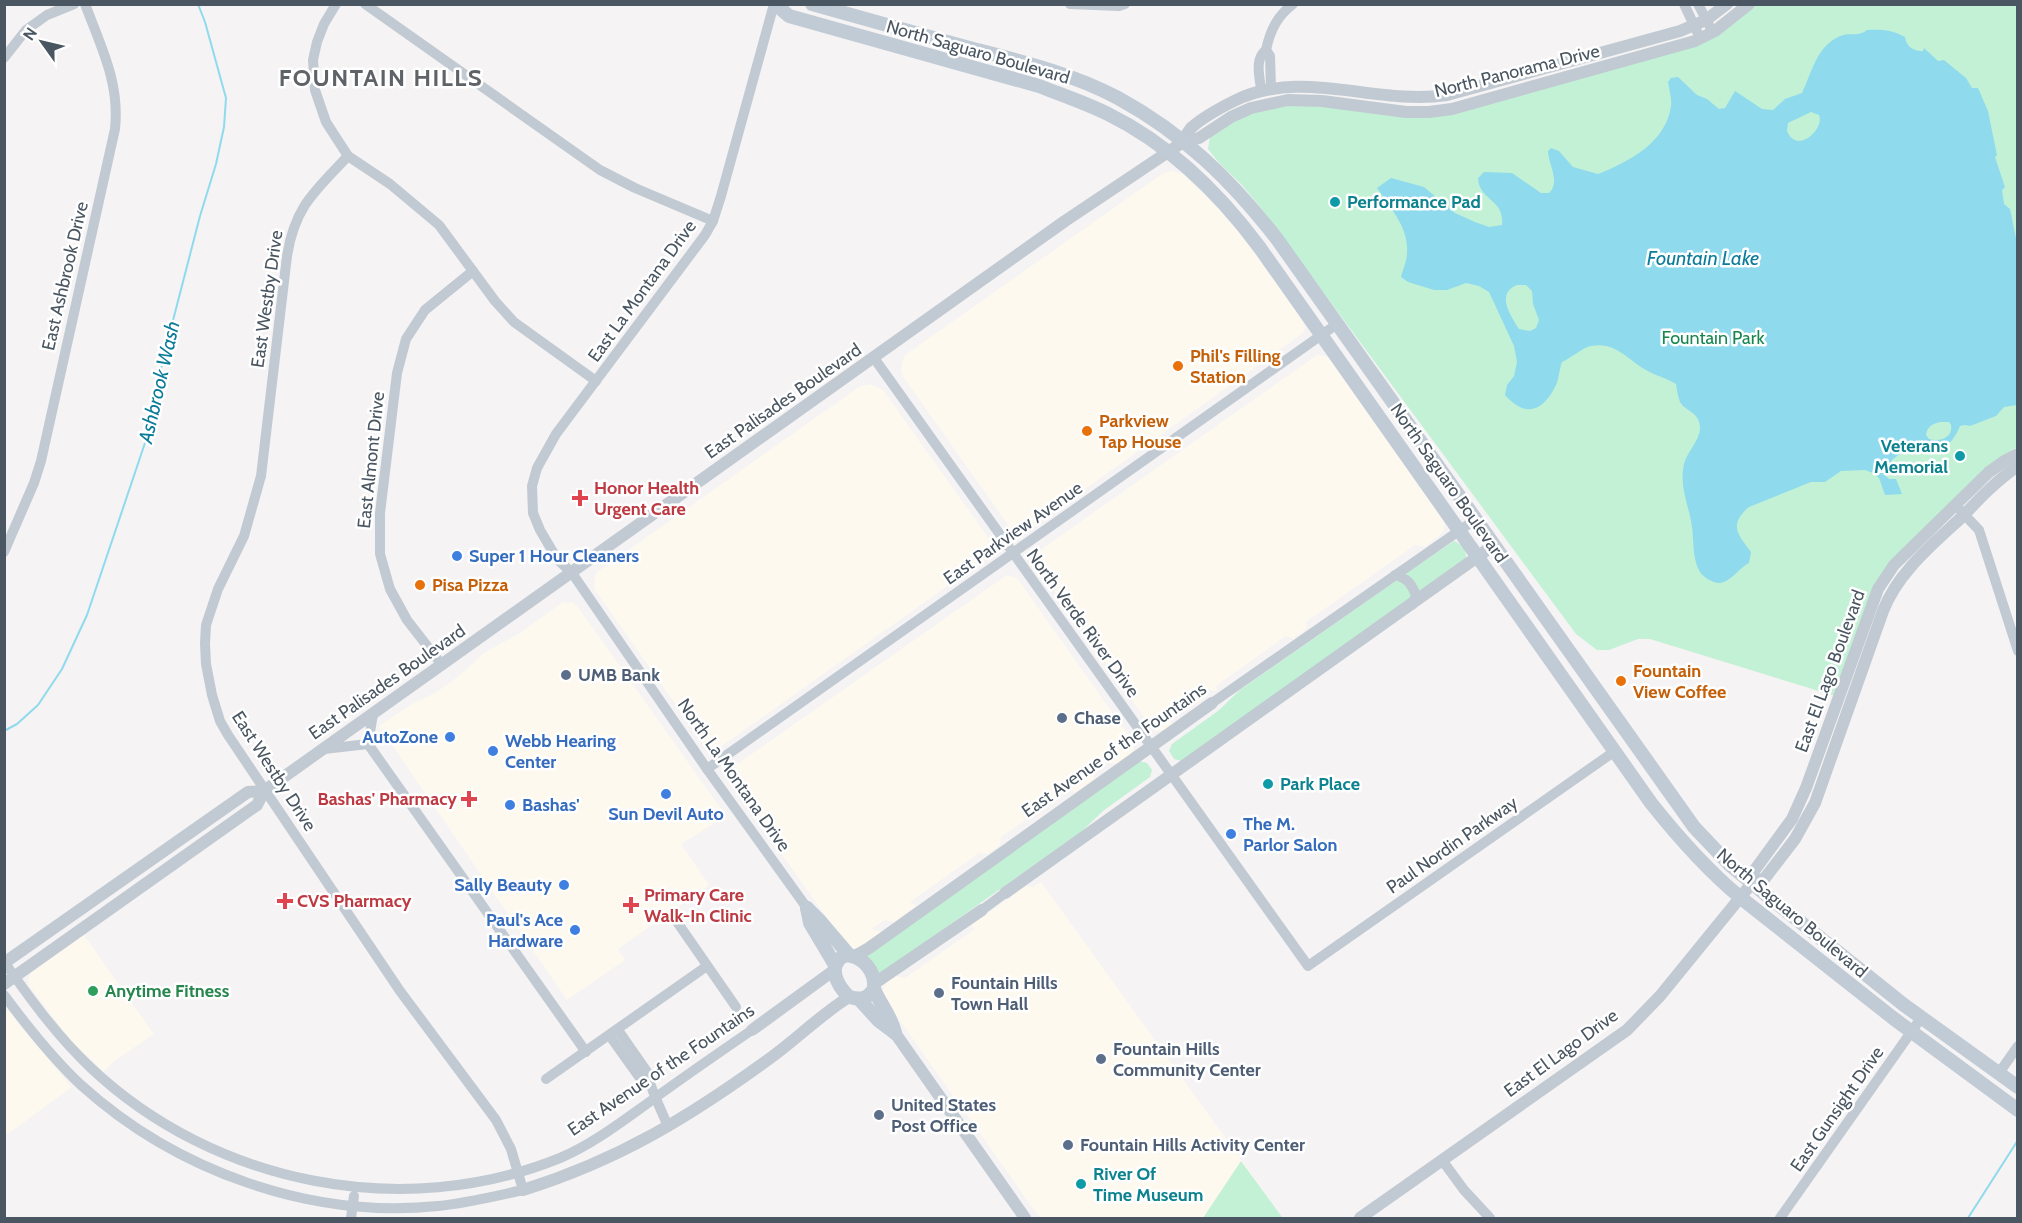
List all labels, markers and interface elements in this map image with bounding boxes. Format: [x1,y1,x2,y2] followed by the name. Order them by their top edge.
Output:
[12,12,72,72] north arrow
[884,15,1072,89] street label: North Saguaro Boulevard
[19,24,41,44] text: N
[1432,40,1602,102] street label: North Panorama Drive
[279,63,483,92] district label: FOUNTAIN HILLS
[1347,191,1481,213] place label: Performance Pad
[1328,195,1342,209] marker: Performance Pad
[37,199,93,353] street label: East Ashbrook Drive
[583,216,701,366] street label: East La Montana Drive
[246,229,288,369] street label: East Westby Drive
[1647,246,1759,270] water label: Fountain Lake
[133,319,185,446] water label: Ashbrook Wash
[1662,327,1765,349] park label: Fountain Park
[701,339,865,463] street label: East Palisades Boulevard
[1190,345,1281,388] place label: Phil's Filling Station
[1171,359,1185,373] marker: Phil's Filling Station
[353,390,389,530] street label: East Almont Drive
[1386,399,1512,567] street label: North Saguaro Boulevard
[1099,410,1181,453] place label: Parkview Tap House
[1080,424,1094,438] marker: Parkview Tap House
[1874,435,1948,478] place label: Veterans Memorial
[1953,449,1967,463] marker: Veterans Memorial
[594,477,699,520] place label: Honor Health Urgent Care
[939,477,1087,589] street label: East Parkview Avenue
[571,489,589,507] marker: Honor Health Urgent Care
[1022,544,1144,702] street label: North Verde River Drive
[469,545,640,567] place label: Super 1 Hour Cleaners
[450,549,464,563] marker: Super 1 Hour Cleaners
[432,574,509,596] place label: Pisa Pizza
[413,578,427,592] marker: Pisa Pizza
[1790,587,1870,755] street label: East El Lago Boulevard
[305,620,469,744] street label: East Palisades Boulevard
[1633,660,1726,703] place label: Fountain View Coffee
[578,664,660,686] place label: UMB Bank
[559,668,573,682] marker: UMB Bank
[1614,674,1628,688] marker: Fountain View Coffee
[1018,678,1210,822] street label: East Avenue of the Fountains
[673,694,795,856] street label: North La Montana Drive
[227,707,321,835] street label: East Westby Drive
[1074,707,1121,729] place label: Chase
[1055,711,1069,725] marker: Chase
[362,726,438,748] place label: AutoZone
[443,730,457,744] marker: AutoZone
[505,730,616,773] place label: Webb Hearing Center
[486,744,500,758] marker: Webb Hearing Center
[1280,773,1360,795] place label: Park Place
[1261,777,1275,791] marker: Park Place
[659,787,673,801] marker: Sun Devil Auto
[317,788,457,810] place label: Bashas' Pharmacy
[462,792,476,806] marker: Bashas' Pharmacy
[1382,792,1522,898] street label: Paul Nordin Parkway
[522,794,580,816] place label: Bashas'
[503,798,517,812] marker: Bashas'
[608,803,724,825] place label: Sun Devil Auto
[1243,813,1338,856] place label: The M. Parlor Salon
[1224,827,1238,841] marker: The M. Parlor Salon
[1712,844,1872,982] street label: North Saguaro Boulevard
[454,874,552,896] place label: Sally Beauty
[557,878,571,892] marker: Sally Beauty
[644,884,752,927] place label: Primary Care Walk-In Clinic
[297,890,412,912] place label: CVS Pharmacy
[278,894,292,908] marker: CVS Pharmacy
[622,896,640,914] marker: Primary Care Walk-In Clinic
[486,909,563,952] place label: Paul's Ace Hardware
[568,923,582,937] marker: Paul's Ace Hardware
[951,972,1058,1015] place label: Fountain Hills Town Hall
[105,980,230,1002] place label: Anytime Fitness
[86,984,100,998] marker: Anytime Fitness
[932,986,946,1000] marker: Fountain Hills Town Hall
[564,999,758,1141] street label: East Avenue of the Fountains
[1500,1004,1622,1102] street label: East El Lago Drive
[1113,1038,1261,1081] place label: Fountain Hills Community Center
[1786,1042,1888,1176] street label: East Gunsight Drive
[1094,1052,1108,1066] marker: Fountain Hills Community Center
[891,1094,996,1137] place label: United States Post Office
[872,1108,886,1122] marker: United States Post Office
[1080,1134,1305,1156] place label: Fountain Hills Activity Center
[1061,1138,1075,1152] marker: Fountain Hills Activity Center
[1093,1163,1203,1206] place label: River Of Time Museum
[1074,1177,1088,1191] marker: River Of Time Museum

